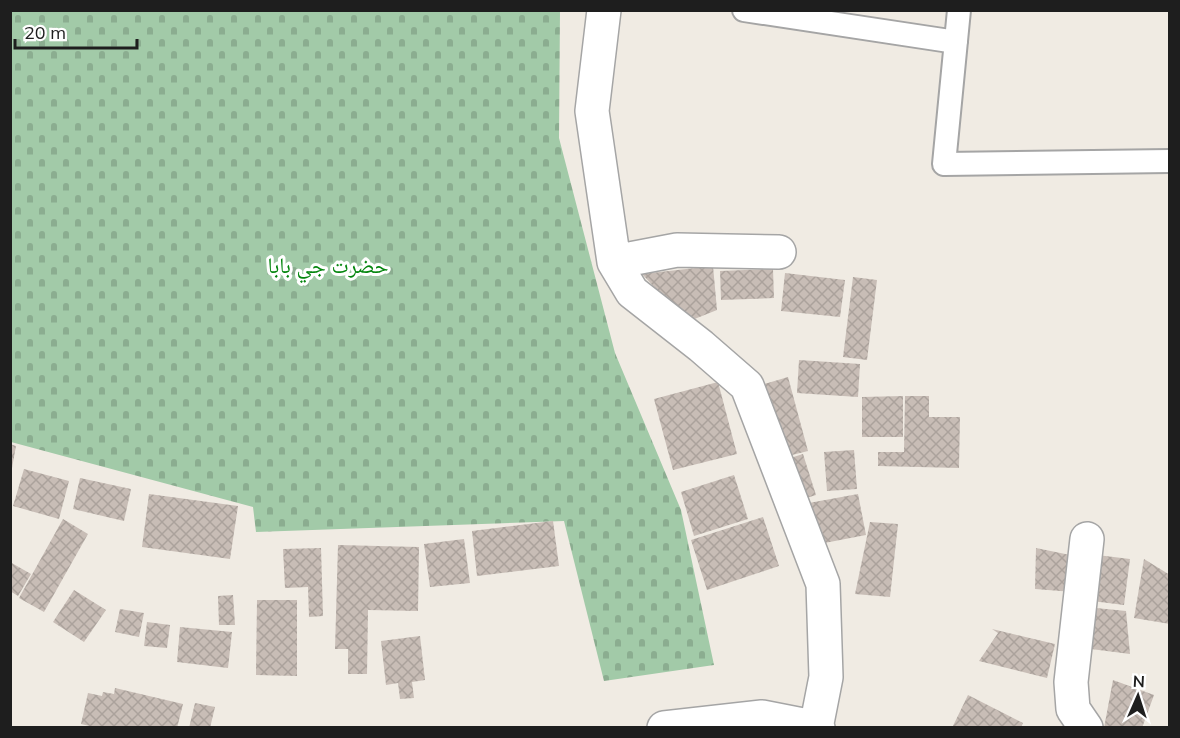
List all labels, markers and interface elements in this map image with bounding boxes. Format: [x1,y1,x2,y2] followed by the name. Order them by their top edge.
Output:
[15,12,136,50] scale bar
[24,21,66,44] text: 20 m
[268,251,388,283] park label: حضرت جي بابا
[1108,666,1168,726] north arrow
[1132,671,1145,691] text: N

